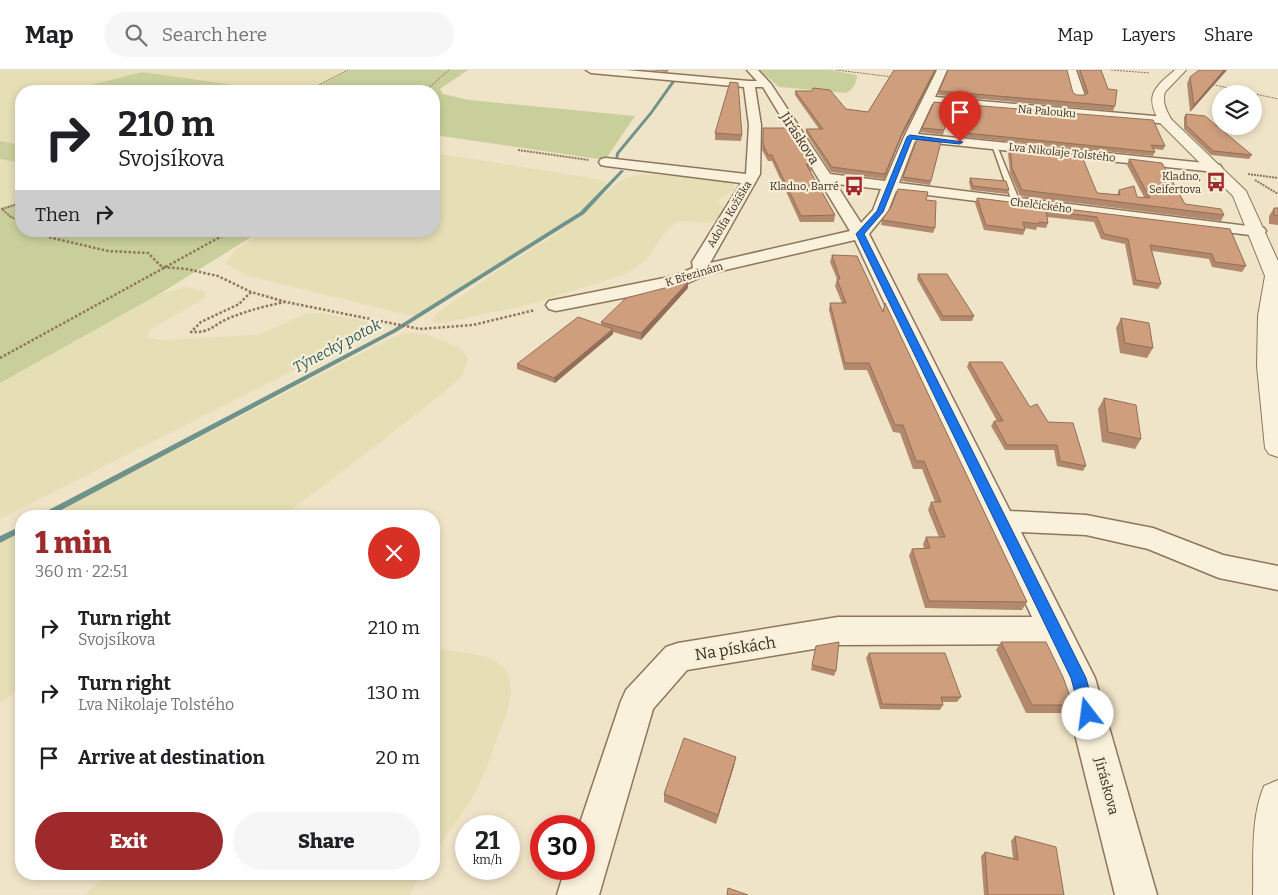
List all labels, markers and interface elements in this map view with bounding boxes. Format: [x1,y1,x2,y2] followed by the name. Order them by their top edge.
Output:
[104,12,454,57] search box
[25,21,74,49] text: Map
[122,21,150,49] icon: search
[162,23,267,46] text: Search here
[1057,24,1093,46] text: Map
[1121,24,1176,46] text: Layers
[1204,24,1253,46] text: Share
[1212,85,1262,135] map controls
[1212,85,1262,135] button: layers
[939,91,981,142] pin
[946,98,974,126] icon: arrive
[1017,102,1077,121] street label: Na Palouku
[118,103,215,145] text: 210 m
[35,105,100,170] icon: right
[776,108,823,168] street label: Jiráskova
[1008,140,1116,165] street label: Lva Nikolaje Tolstého
[118,145,225,172] text: Svojsíkova
[1149,170,1201,196] place label: Kladno, Seifertova
[1205,171,1227,193] bus stop icon: Kladno, Seifertova
[843,175,865,197] bus stop icon: Kladno, Barré
[705,179,754,250] street label: Adolfa Kožíška
[770,180,839,193] place label: Kladno, Barré
[1009,195,1073,216] street label: Chelčického
[90,200,118,228] icon: right
[35,203,80,226] text: Then
[664,259,725,289] street label: K Březinám
[290,315,385,377] water label: Týnecký potok
[35,525,111,561] text: 1 min
[368,527,420,579] button: close
[35,562,128,581] text: 360 m · 22:51
[78,607,171,630] text: Turn right
[35,614,63,642] icon: right
[368,616,420,639] text: 210 m
[78,630,155,649] text: Svojsíkova
[693,633,777,664] street label: Na pískách
[78,672,171,695] text: Turn right
[35,679,63,707] icon: right
[367,681,420,704] text: 130 m
[1061,687,1113,739] position arrow
[78,695,234,714] text: Lva Nikolaje Tolstého
[35,744,63,772] icon: arrive
[78,746,265,769] text: Arrive at destination
[376,746,420,769] text: 20 m
[1090,755,1122,817] street label: Jiráskova
[35,812,223,870] button: Exit
[233,812,420,870] button: Share
[530,815,595,880] speed limit sign: 30
[475,826,500,856] text: 21
[473,853,502,867] text: km/h

